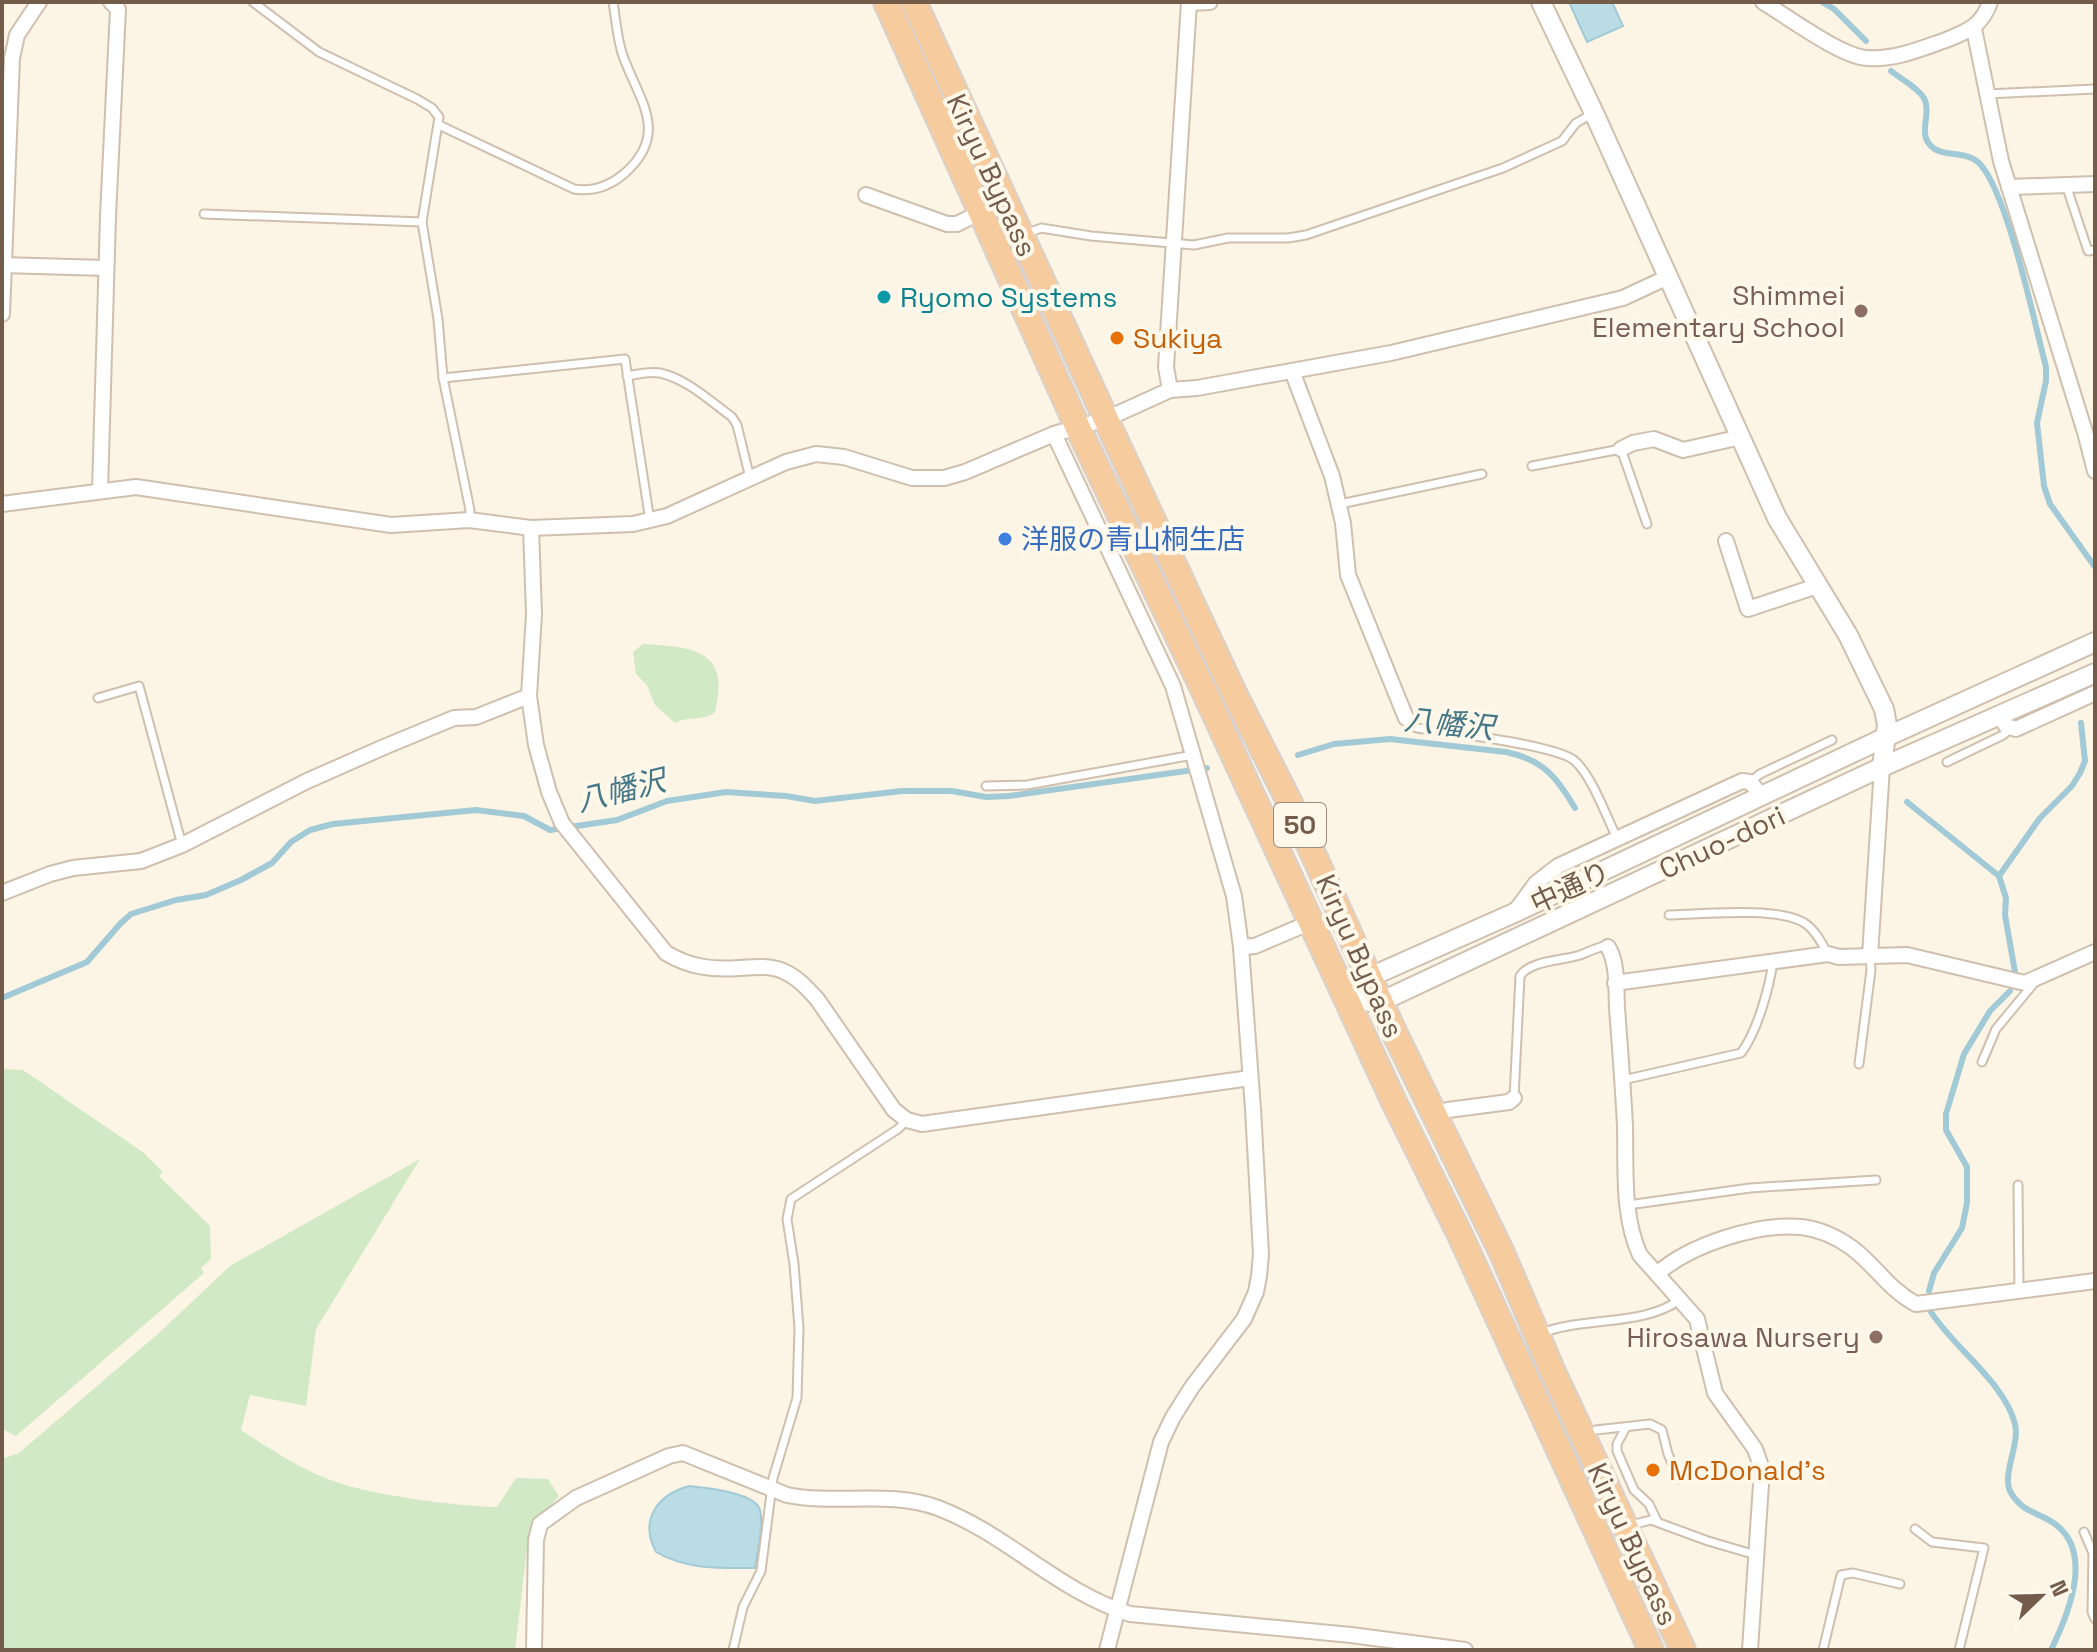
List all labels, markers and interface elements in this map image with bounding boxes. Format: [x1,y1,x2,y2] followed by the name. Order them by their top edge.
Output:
[939,88,1045,262] street label: Kiryu Bypass
[1592,277,1845,345] place label: Shimmei Elementary School
[900,279,1117,315] place label: Ryomo Systems
[875,288,893,306] marker: Ryomo Systems
[1852,302,1870,320] marker: Shimmei Elementary School
[1133,320,1222,356] place label: Sukiya
[1108,329,1126,347] marker: Sukiya
[1021,521,1245,557] place label: 洋服の青山桐生店
[996,530,1014,548] marker: 洋服の青山桐生店
[1402,699,1500,748] water label: 八幡沢
[572,760,673,820] water label: 八幡沢
[1653,797,1791,887] street label: Chuo-dori
[1274,803,1326,847] road number: 50
[1524,853,1616,921] street label: 中通り
[1308,869,1412,1043] street label: Kiryu Bypass
[1626,1319,1860,1355] place label: Hirosawa Nursery
[1867,1328,1885,1346] marker: Hirosawa Nursery
[1669,1452,1826,1488] place label: McDonald's
[1580,1457,1686,1631] street label: Kiryu Bypass
[1644,1461,1662,1479] marker: McDonald's
[2001,1556,2081,1636] north arrow
[2044,1576,2075,1600] text: N

